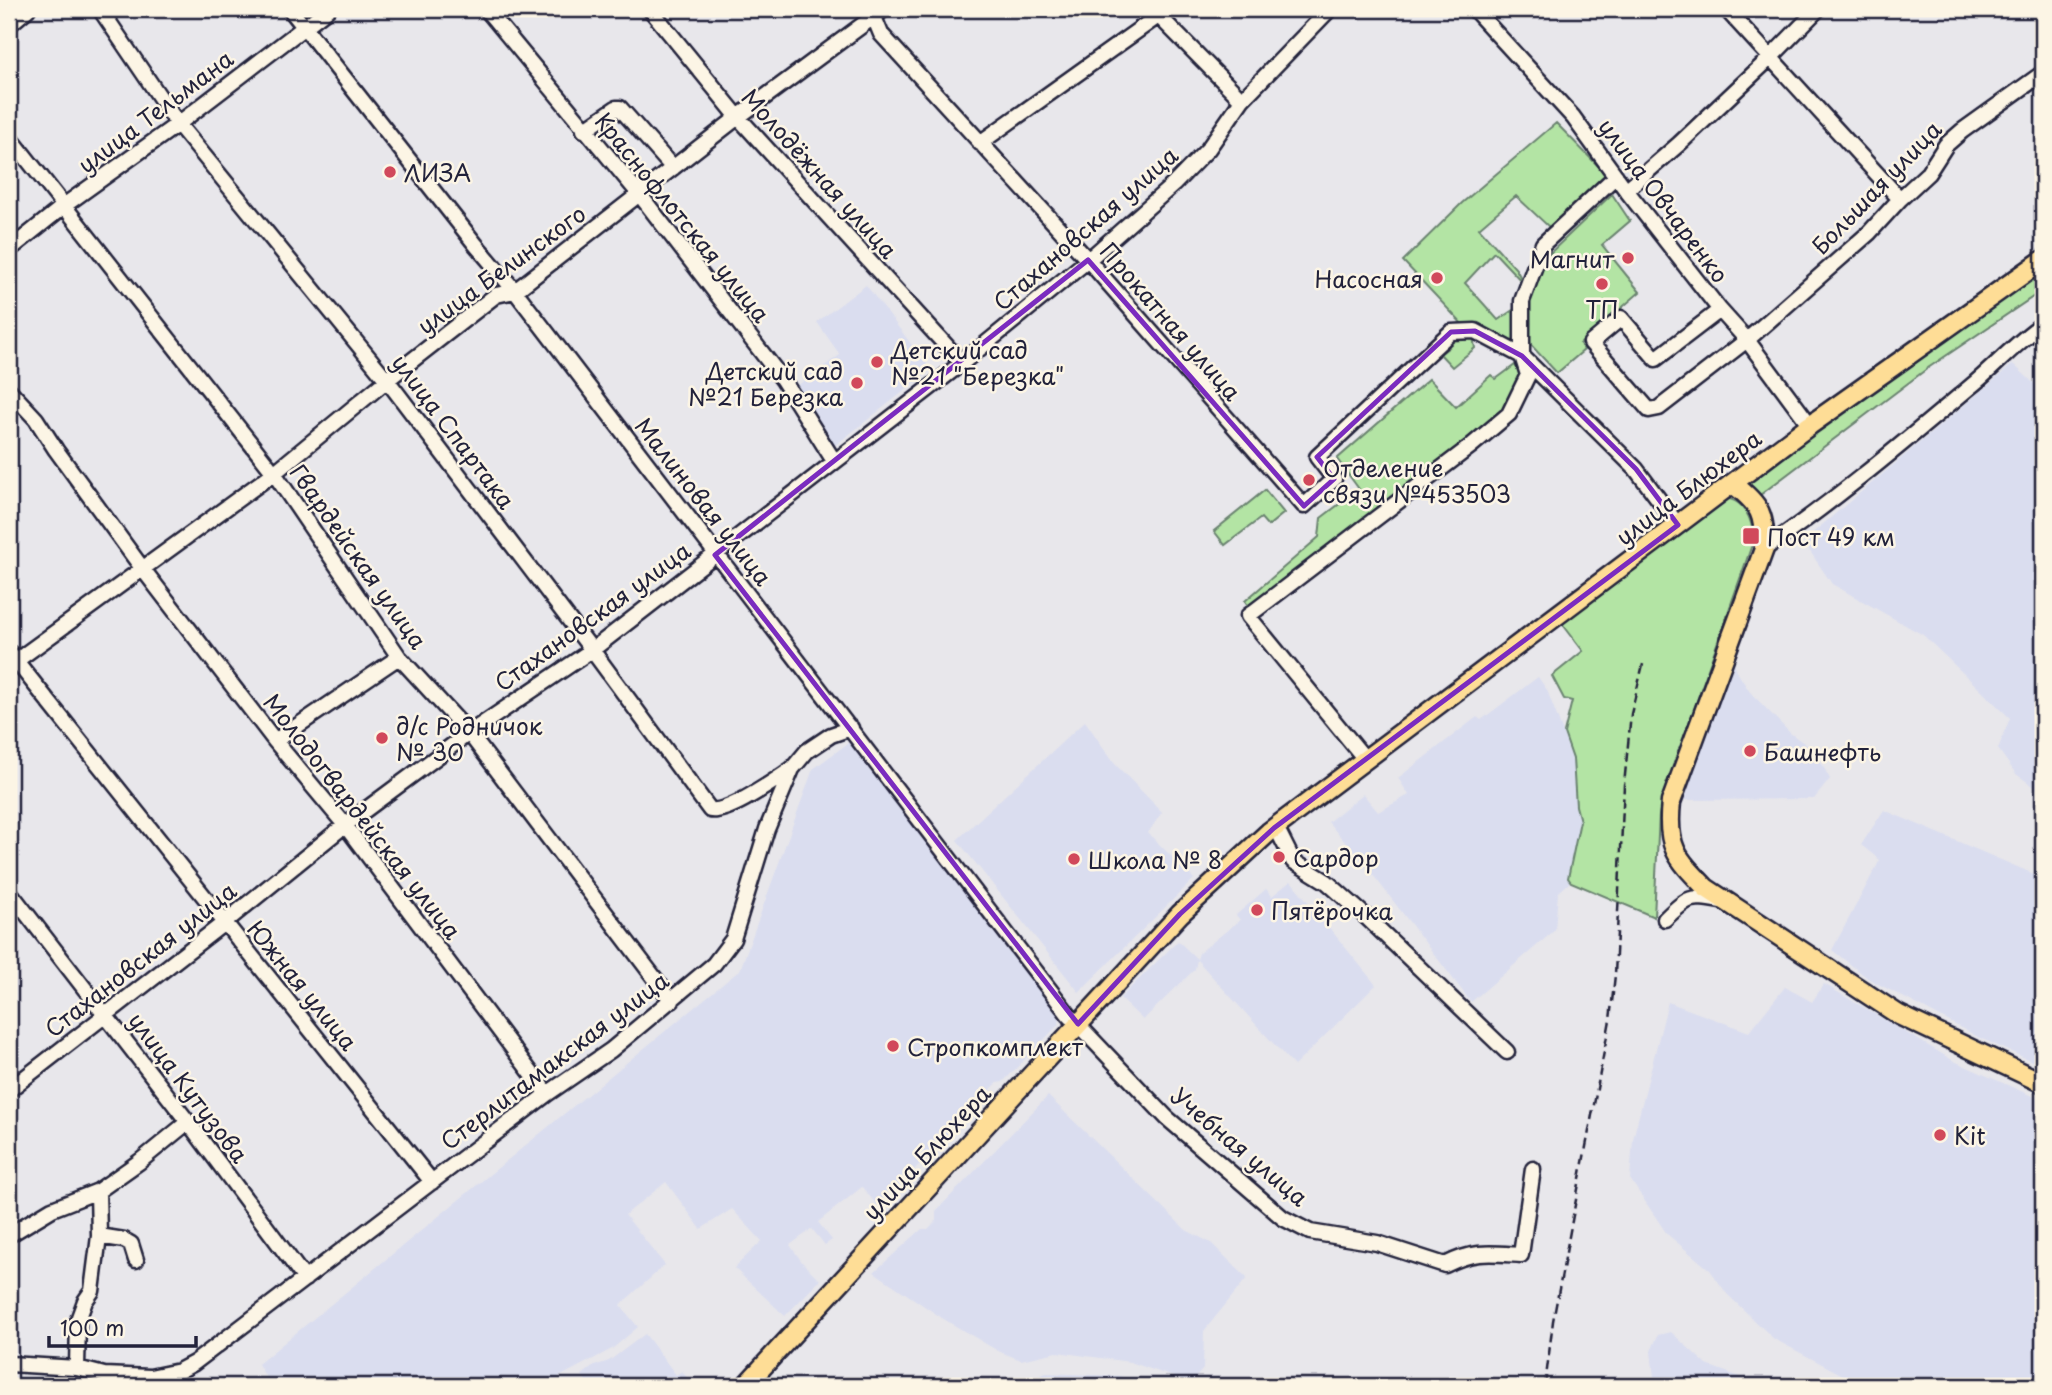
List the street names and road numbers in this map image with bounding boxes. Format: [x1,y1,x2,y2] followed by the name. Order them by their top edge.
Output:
[70,40,241,181] street label: улица Тельмана
[734,80,906,266] street label: Молодёжная улица
[587,105,779,330] street label: Краснофлотская улица
[1590,110,1738,290] street label: улица Овчаренко
[1803,112,1950,262] street label: Большая улица
[985,137,1186,318] street label: Стахановская улица
[409,196,593,342] street label: улица Белинского
[1092,234,1250,408] street label: Прокатная улица
[384,346,524,516] street label: улица Спартака
[627,409,781,593] street label: Малиновая улица
[1608,420,1769,553] street label: улица Блюхера
[282,456,436,656] street label: Гвардейская улица
[487,532,698,699] street label: Стахановская улица
[256,686,471,947] street label: Молодогвардейская улица
[37,873,244,1045] street label: Стахановская улица
[240,913,367,1058] street label: Южная улица
[432,962,676,1158] street label: Стерлитамакская улица
[121,1004,258,1170] street label: улица Кутузова
[854,1076,999,1228] street label: улица Блюхера
[1164,1078,1317,1214] street label: Учебная улица

